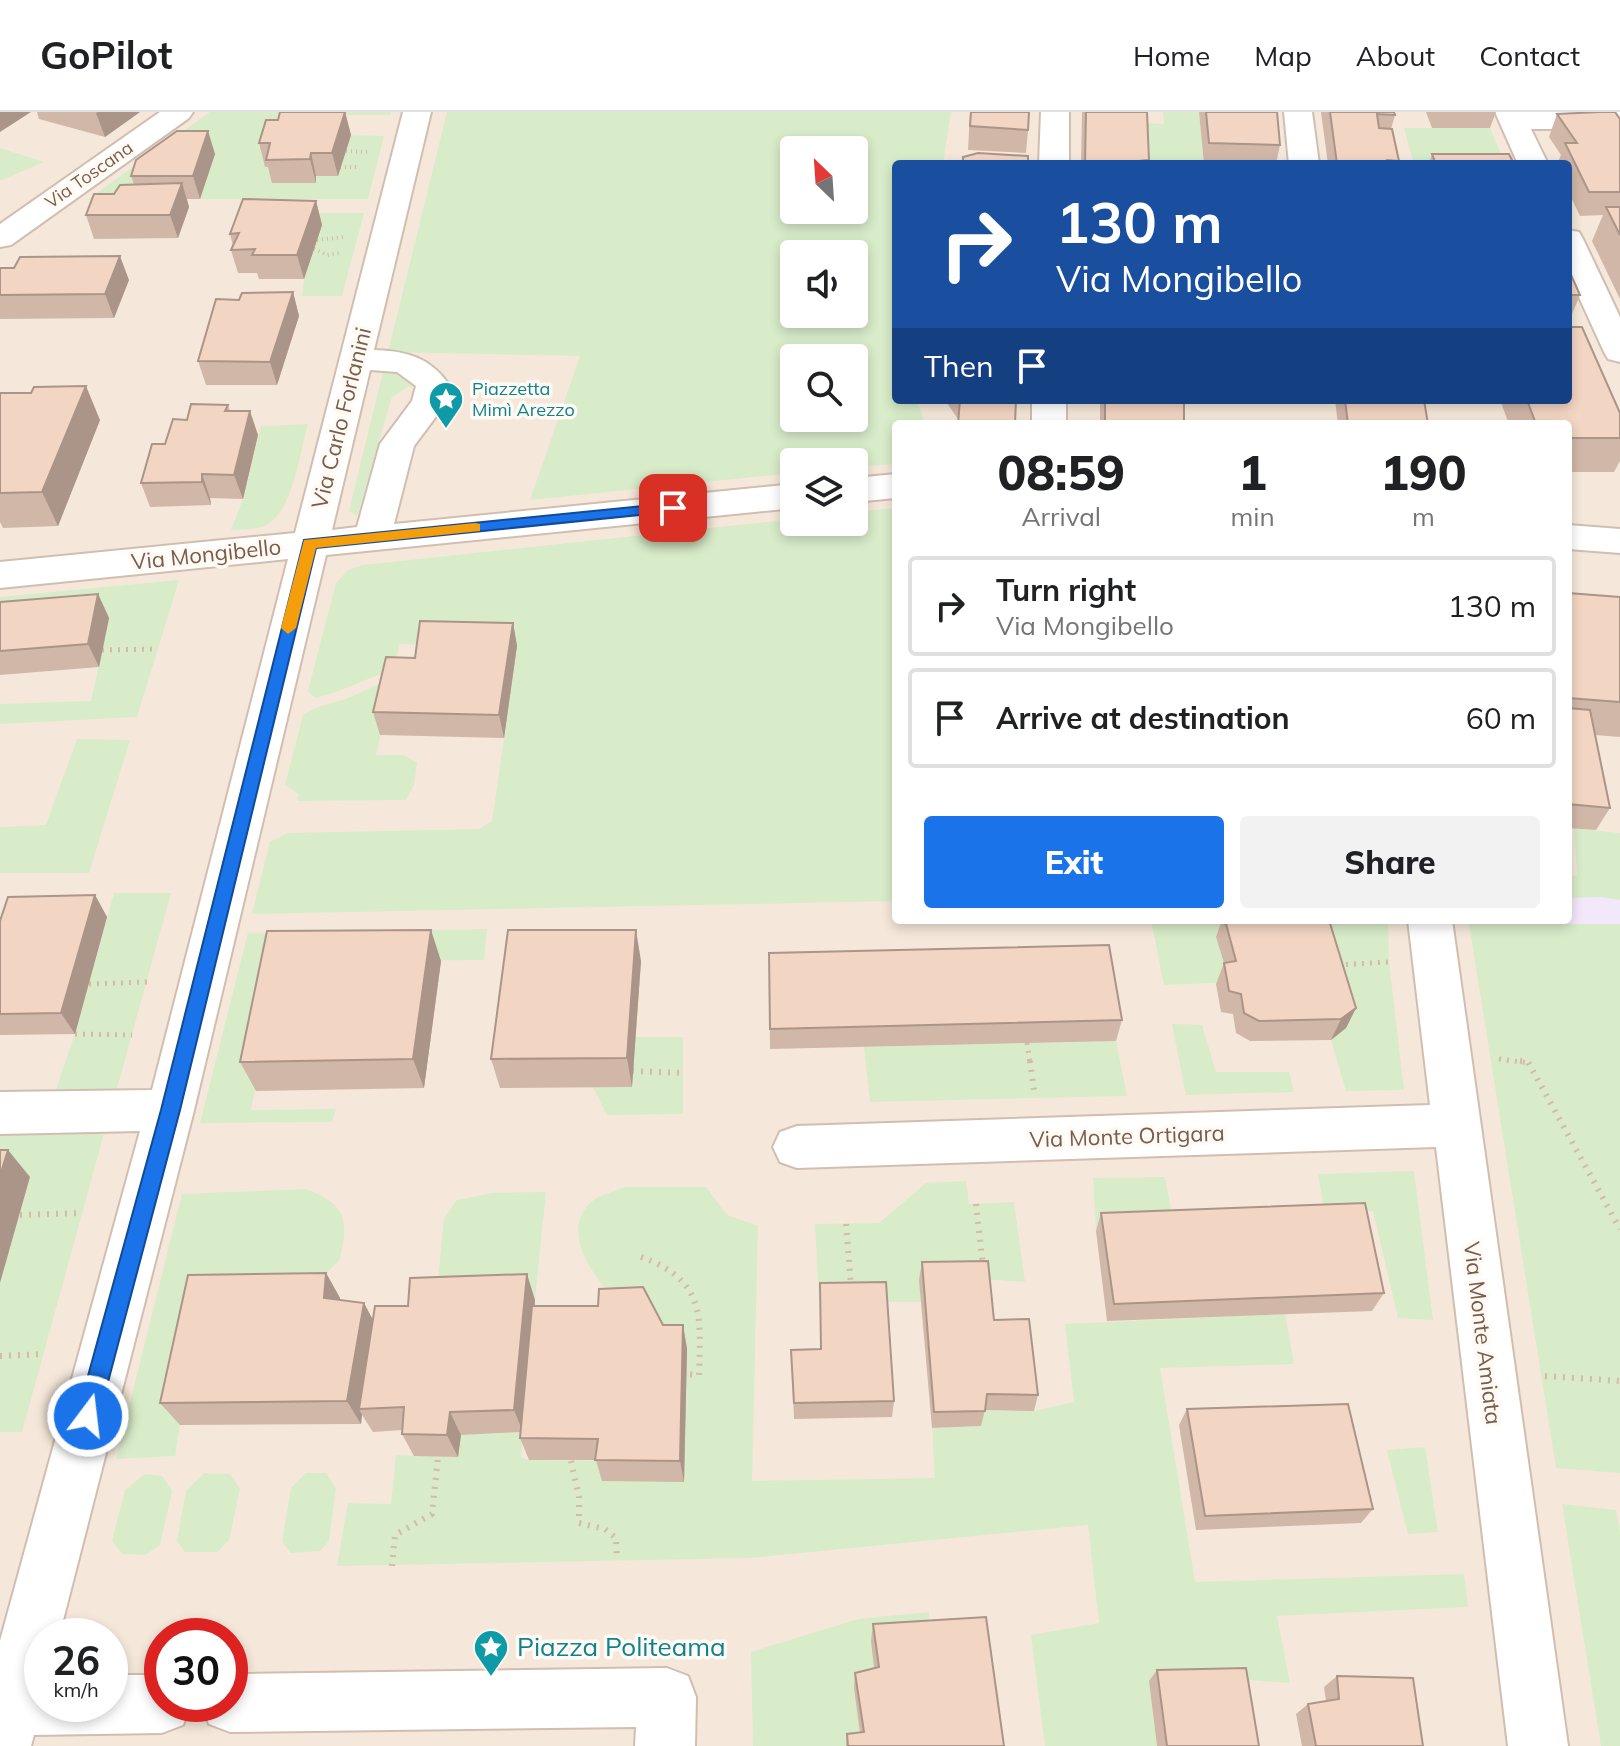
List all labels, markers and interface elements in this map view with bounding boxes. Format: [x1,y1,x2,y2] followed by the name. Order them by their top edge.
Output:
[40,31,172,79] text: GoPilot
[1133,38,1210,73] text: Home
[1254,38,1312,73] text: Map
[1356,38,1435,73] text: About
[1479,38,1580,73] text: Contact
[40,136,137,213] street label: Via Toscana
[780,136,868,224] north arrow
[780,136,868,536] map controls
[1056,187,1223,257] text: 130 m
[924,192,1028,296] icon: right
[780,240,868,328] button: sound
[1056,256,1302,301] text: Via Mongibello
[305,324,377,512] street label: Via Carlo Forlanini
[780,344,868,432] button: search
[1010,344,1054,388] icon: arrive
[924,347,994,385] text: Then
[472,377,575,421] place label: Piazzetta Mimì Arezzo
[427,380,465,430] place icon: Piazzetta Mimì Arezzo
[997,442,1125,502] text: 08:59
[1238,442,1267,502] text: 1
[1380,442,1467,502] text: 190
[780,448,868,536] button: layers
[639,474,707,542] pin
[651,486,695,530] icon: arrive
[1021,500,1101,533] text: Arrival
[1231,500,1275,533] text: min
[1412,500,1435,533] text: m
[130,532,282,576] street label: Via Mongibello
[996,571,1136,609] text: Turn right
[928,584,972,628] icon: right
[1448,587,1536,625] text: 130 m
[996,609,1174,642] text: Via Mongibello
[928,696,972,740] icon: arrive
[996,699,1290,737] text: Arrive at destination
[1466,699,1536,737] text: 60 m
[924,816,1224,908] button: Exit
[1240,816,1540,908] button: Share
[1029,1119,1225,1153] street label: Via Monte Ortigara
[1458,1240,1508,1426] street label: Via Monte Amiata
[46,1374,130,1458] position arrow
[144,1618,248,1722] speed limit sign: 30
[472,1628,510,1678] place icon: Piazza Politeama
[517,1630,726,1663] place label: Piazza Politeama
[52,1635,100,1685] text: 26
[53,1677,99,1702] text: km/h

